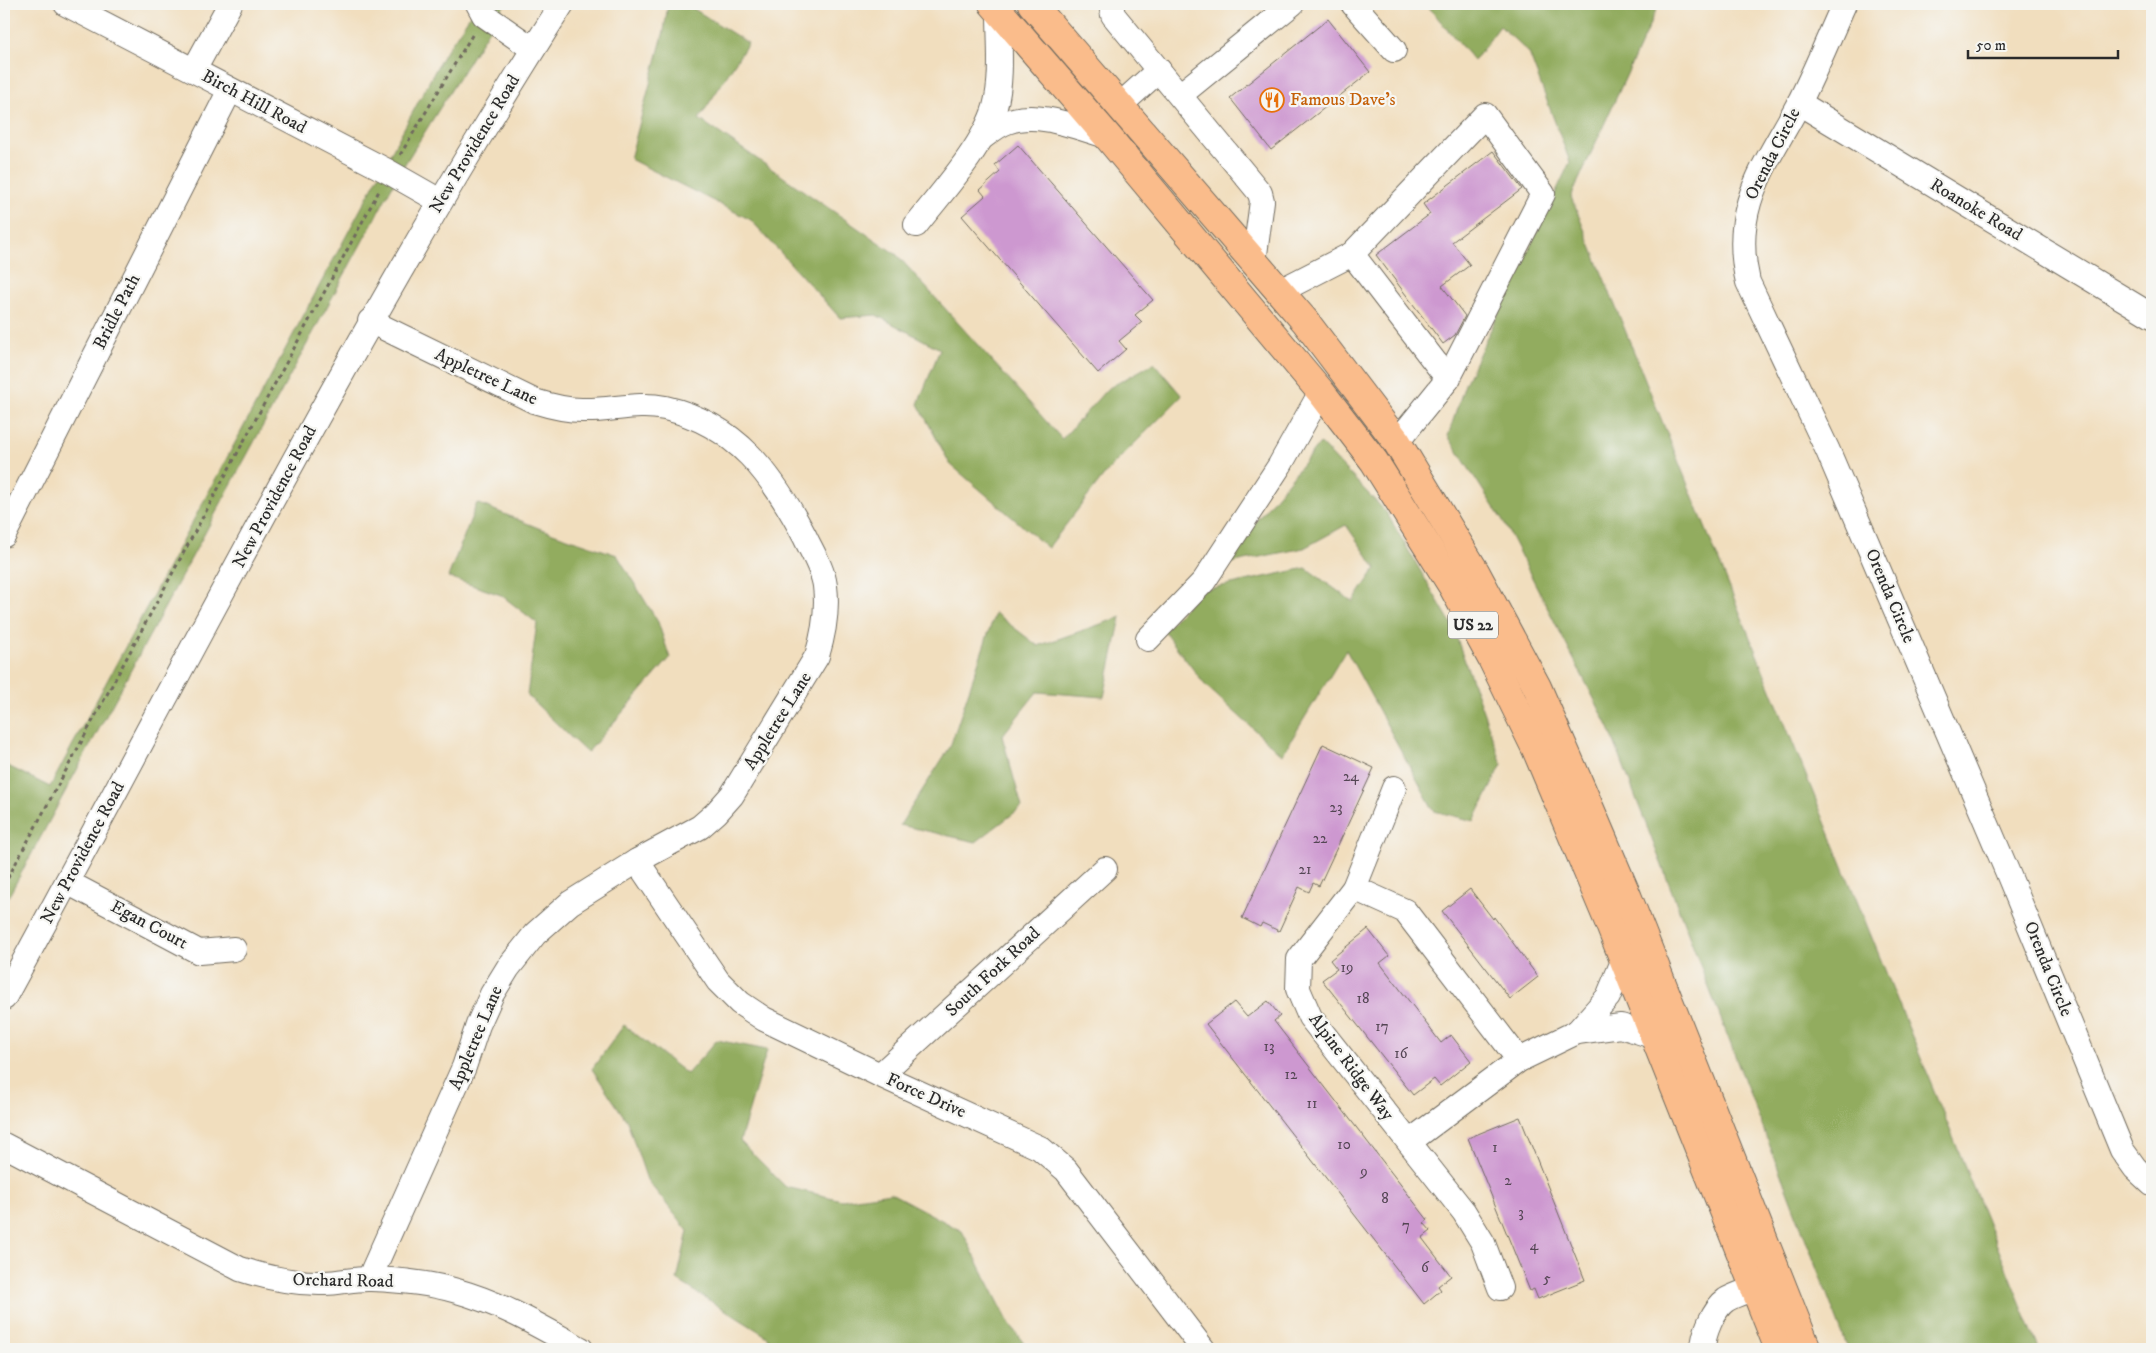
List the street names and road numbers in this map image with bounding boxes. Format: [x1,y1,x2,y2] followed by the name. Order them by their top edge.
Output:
[198,65,310,139] street label: Birch Hill Road
[425,71,525,217] street label: New Providence Road
[1740,104,1806,204] street label: Orenda Circle
[1926,174,2026,246] street label: Roanoke Road
[89,270,146,353] street label: Bridle Path
[431,344,541,410] street label: Appletree Lane
[228,422,322,572] street label: New Providence Road
[1860,545,1920,647] street label: Orenda Circle
[1448,612,1498,638] road number: US 22
[739,668,817,774] street label: Appletree Lane
[36,778,130,928] street label: New Providence Road
[107,896,192,955] street label: Egan Court
[2019,918,2077,1020] street label: Orenda Circle
[941,922,1045,1022] street label: South Fork Road
[444,983,508,1093] street label: Appletree Lane
[1304,1009,1399,1125] street label: Alpine Ridge Way
[883,1069,969,1123] street label: Force Drive
[292,1269,394,1293] street label: Orchard Road

